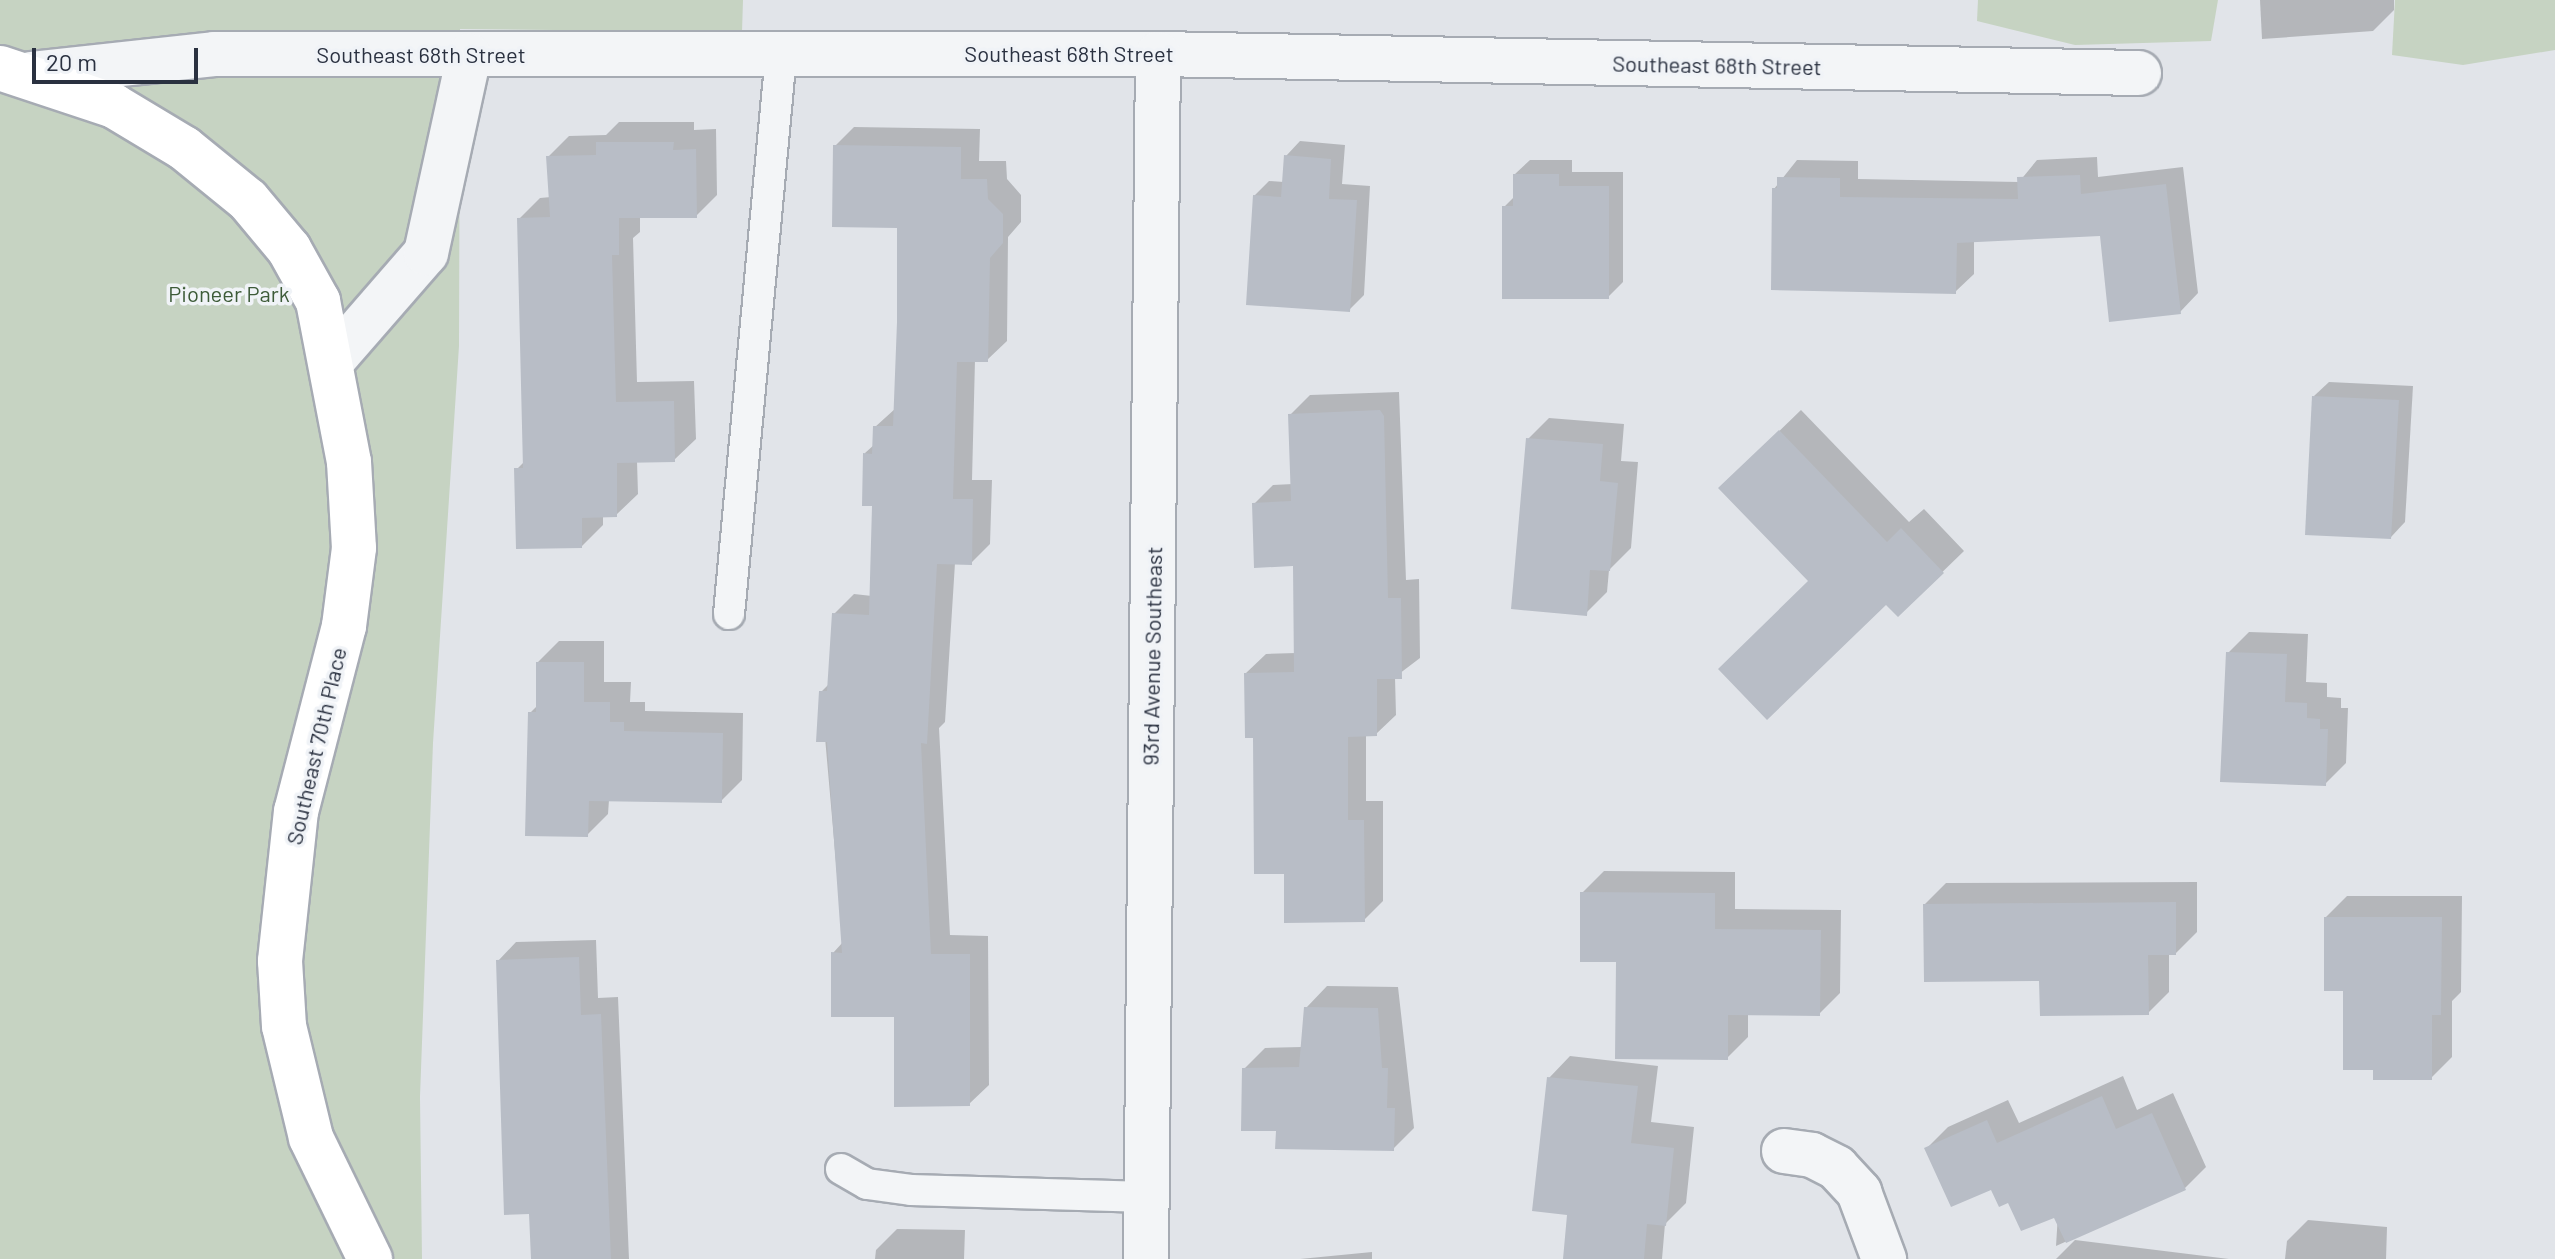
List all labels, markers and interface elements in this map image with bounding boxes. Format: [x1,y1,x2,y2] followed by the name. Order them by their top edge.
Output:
[36,32,202,82] scale bar
[964,41,1174,67] street label: Southeast 68th Street
[316,42,526,68] street label: Southeast 68th Street
[46,47,97,76] text: 20 m
[1612,50,1822,80] street label: Southeast 68th Street
[168,281,290,307] park label: Pioneer Park
[1137,546,1167,766] street label: 93rd Avenue Southeast
[280,645,352,847] street label: Southeast 70th Place

